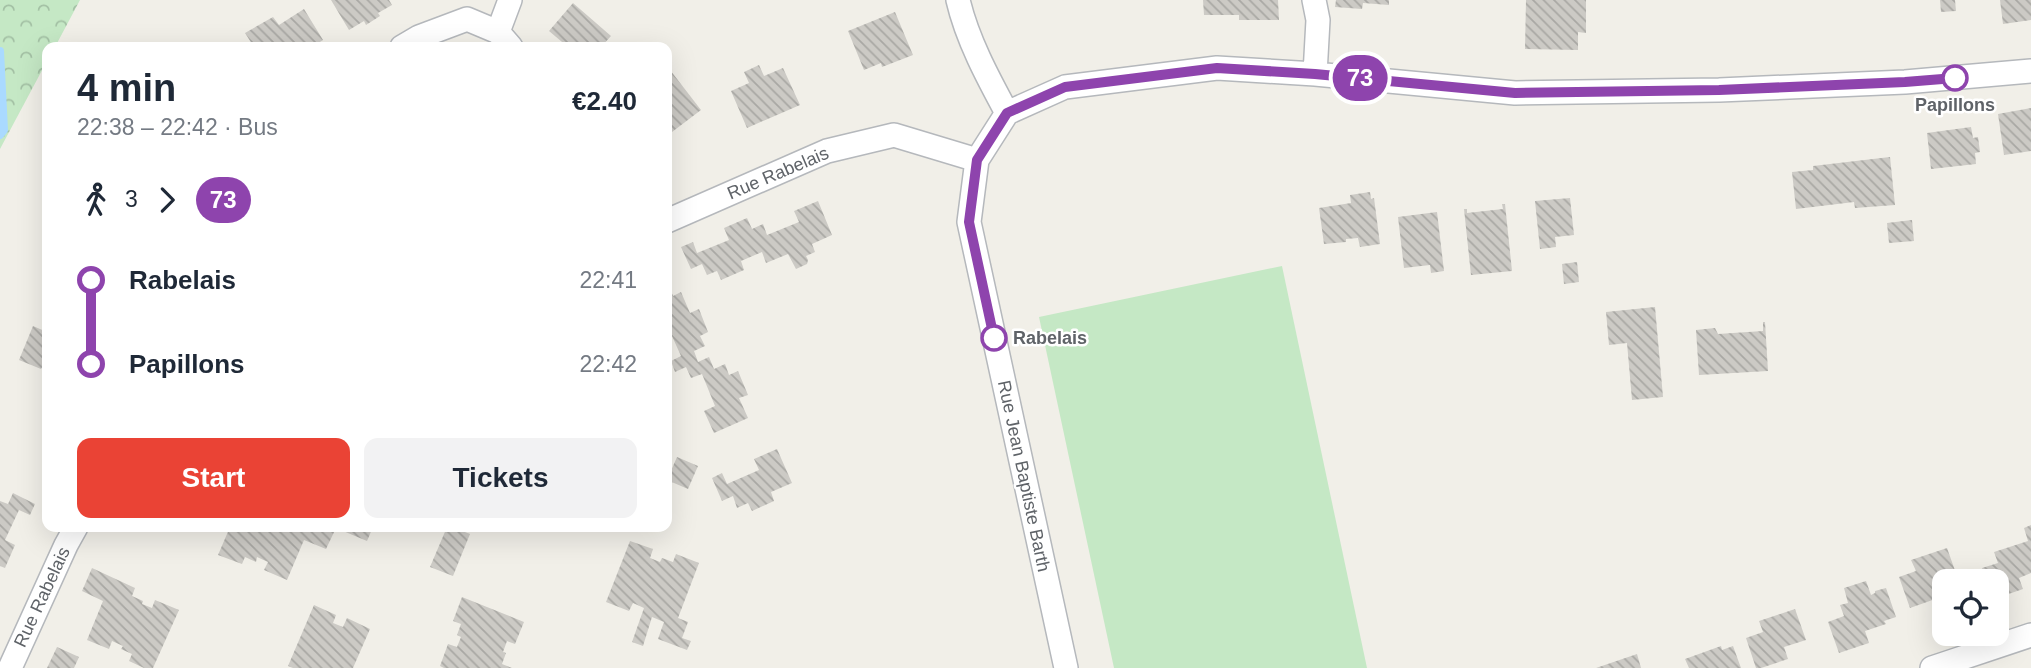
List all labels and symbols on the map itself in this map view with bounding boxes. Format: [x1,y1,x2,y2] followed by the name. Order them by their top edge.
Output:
[1328,55,1392,101] line badge: 73
[1942,65,1968,91] marker: Papillons
[1915,95,1995,115] place label: Papillons
[724,143,832,203] street label: Rue Rabelais
[981,325,1007,351] marker: Rabelais
[1013,328,1087,348] place label: Rabelais
[994,378,1054,574] street label: Rue Jean Baptiste Barth
[10,544,74,650] street label: Rue Rabelais

